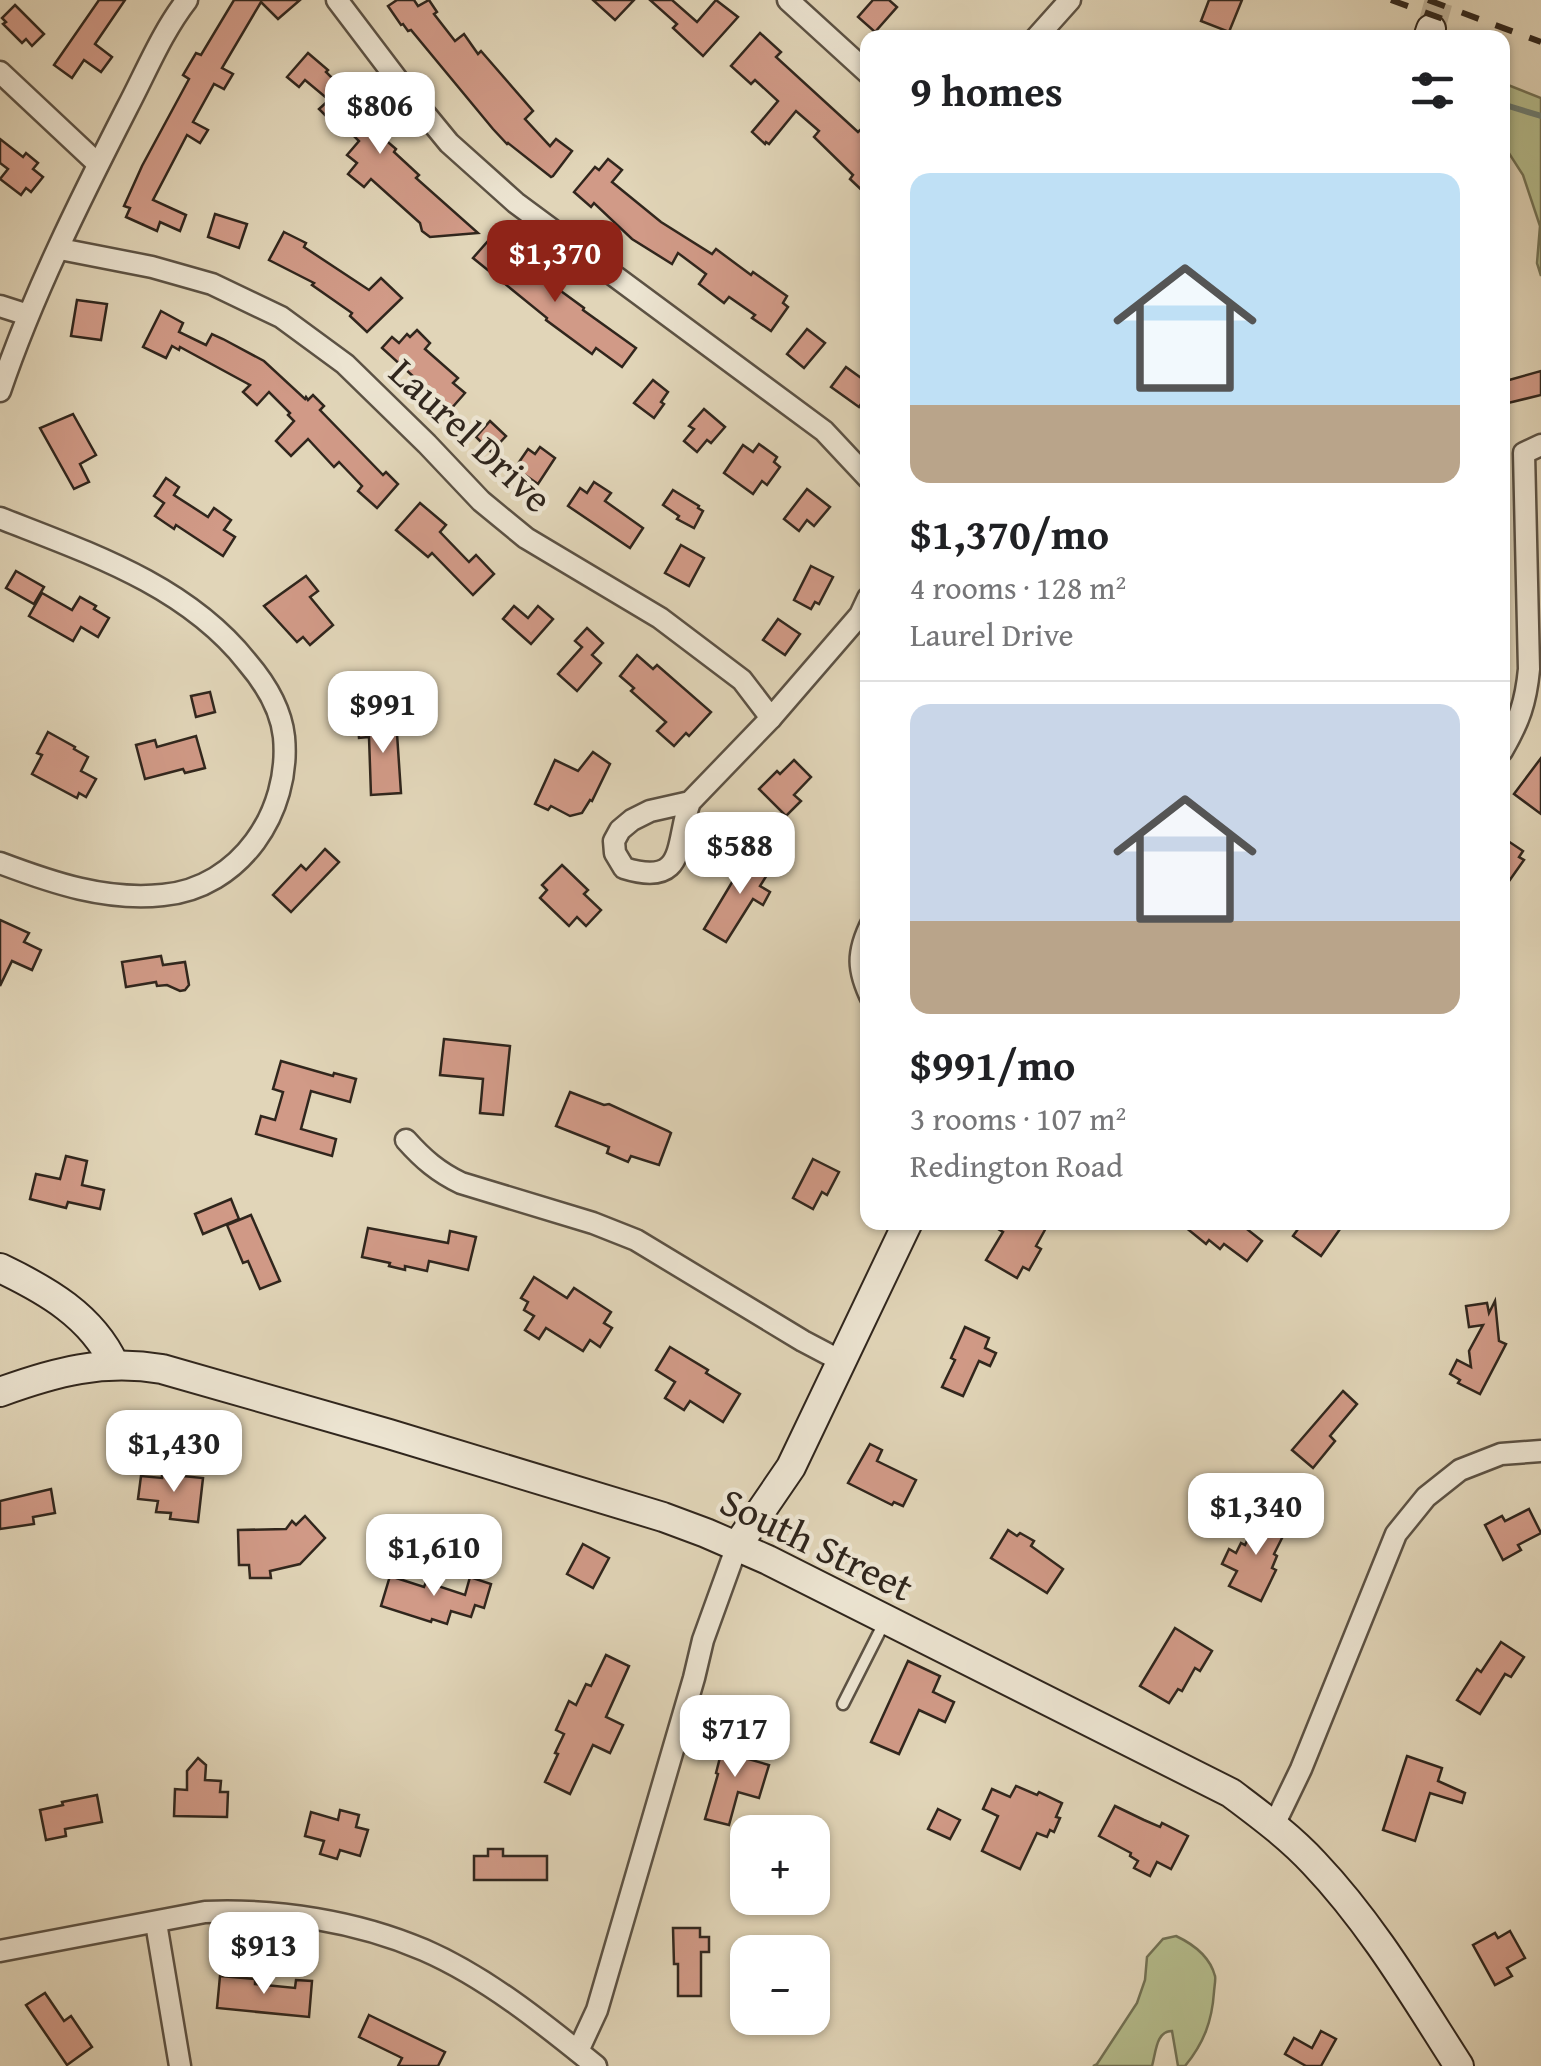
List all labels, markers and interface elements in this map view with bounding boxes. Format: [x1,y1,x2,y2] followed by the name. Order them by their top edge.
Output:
[910,60,1063,121] text: 9 homes
[1405,63,1460,118] icon: filters
[321,72,439,157] pin: $806
[347,81,413,128] text: $806
[474,220,636,305] pin: $1,370
[509,229,601,276] text: $1,370
[1095,238,1275,418] icon: home
[376,343,566,526] street label: Laurel Drive
[910,503,1109,564] text: $1,370/mo
[910,564,1126,611] text: 4 rooms · 128 m²
[910,611,1074,658] text: Laurel Drive
[324,671,442,756] pin: $991
[350,680,416,727] text: $991
[1095,769,1275,949] icon: home
[681,812,799,897] pin: $588
[707,821,773,868] text: $588
[910,1034,1075,1095] text: $991/mo
[910,1095,1126,1142] text: 3 rooms · 107 m²
[910,1142,1123,1189] text: Redington Road
[93,1410,255,1495] pin: $1,430
[128,1419,220,1466] text: $1,430
[711,1471,924,1616] street label: South Street
[1175,1473,1337,1558] pin: $1,340
[1210,1482,1302,1529] text: $1,340
[353,1514,515,1599] pin: $1,610
[388,1523,480,1570] text: $1,610
[676,1695,794,1780] pin: $717
[702,1704,768,1751] text: $717
[730,1815,830,2035] map controls
[730,1815,830,1915] button: +
[205,1912,323,1997] pin: $913
[231,1921,297,1968] text: $913
[730,1935,830,2035] button: −

